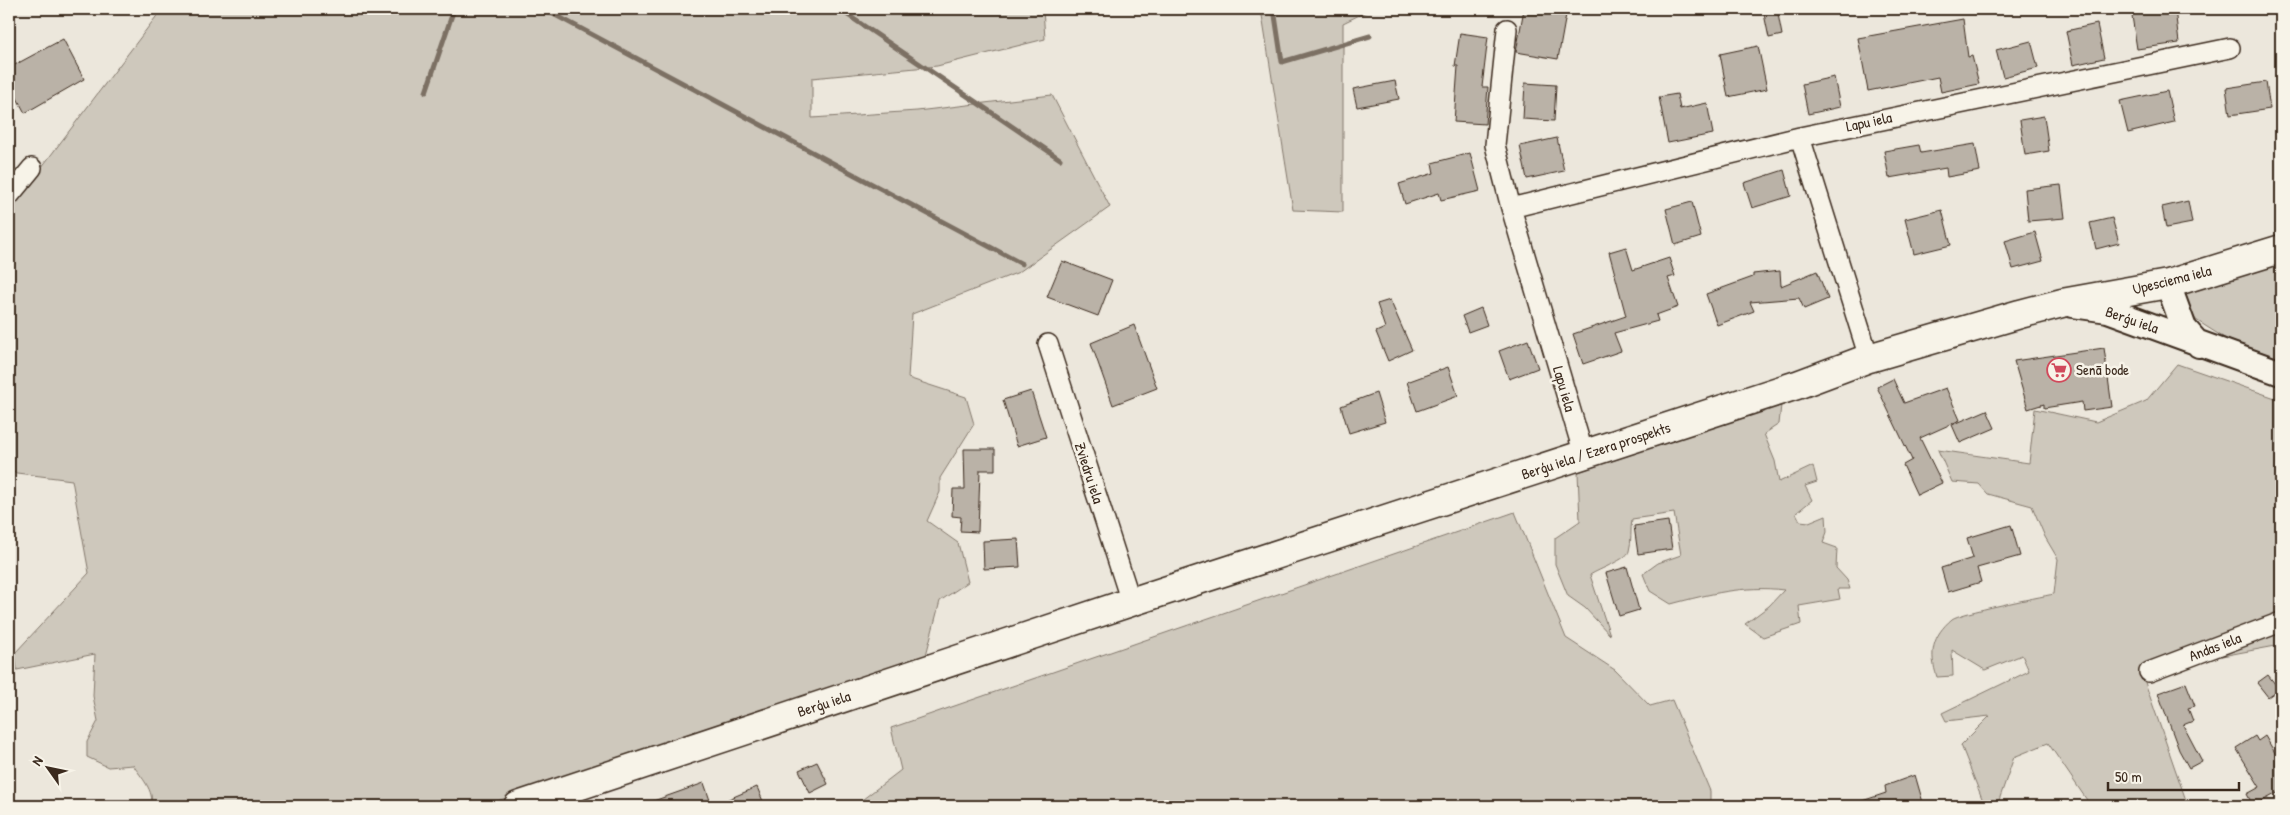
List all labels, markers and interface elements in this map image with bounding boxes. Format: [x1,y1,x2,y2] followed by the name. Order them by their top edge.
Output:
[1844,106,1894,137] street label: Lapu iela
[2130,260,2213,299] street label: Upesciema iela
[2103,301,2162,338] street label: Berģu iela
[2046,357,2072,383] supermarket icon: Senā bode
[2076,359,2129,380] place label: Senā bode
[1548,364,1581,414] street label: Lapu iela
[1519,416,1673,485] street label: Berģu iela / Ezera prospekts
[1070,440,1109,506] street label: Zviedru iela
[2186,627,2244,666] street label: Andas iela
[795,685,853,722] street label: Berģu iela
[22,742,72,792] north arrow
[27,752,47,769] text: N
[2108,760,2239,792] scale bar
[2115,766,2142,787] text: 50 m

